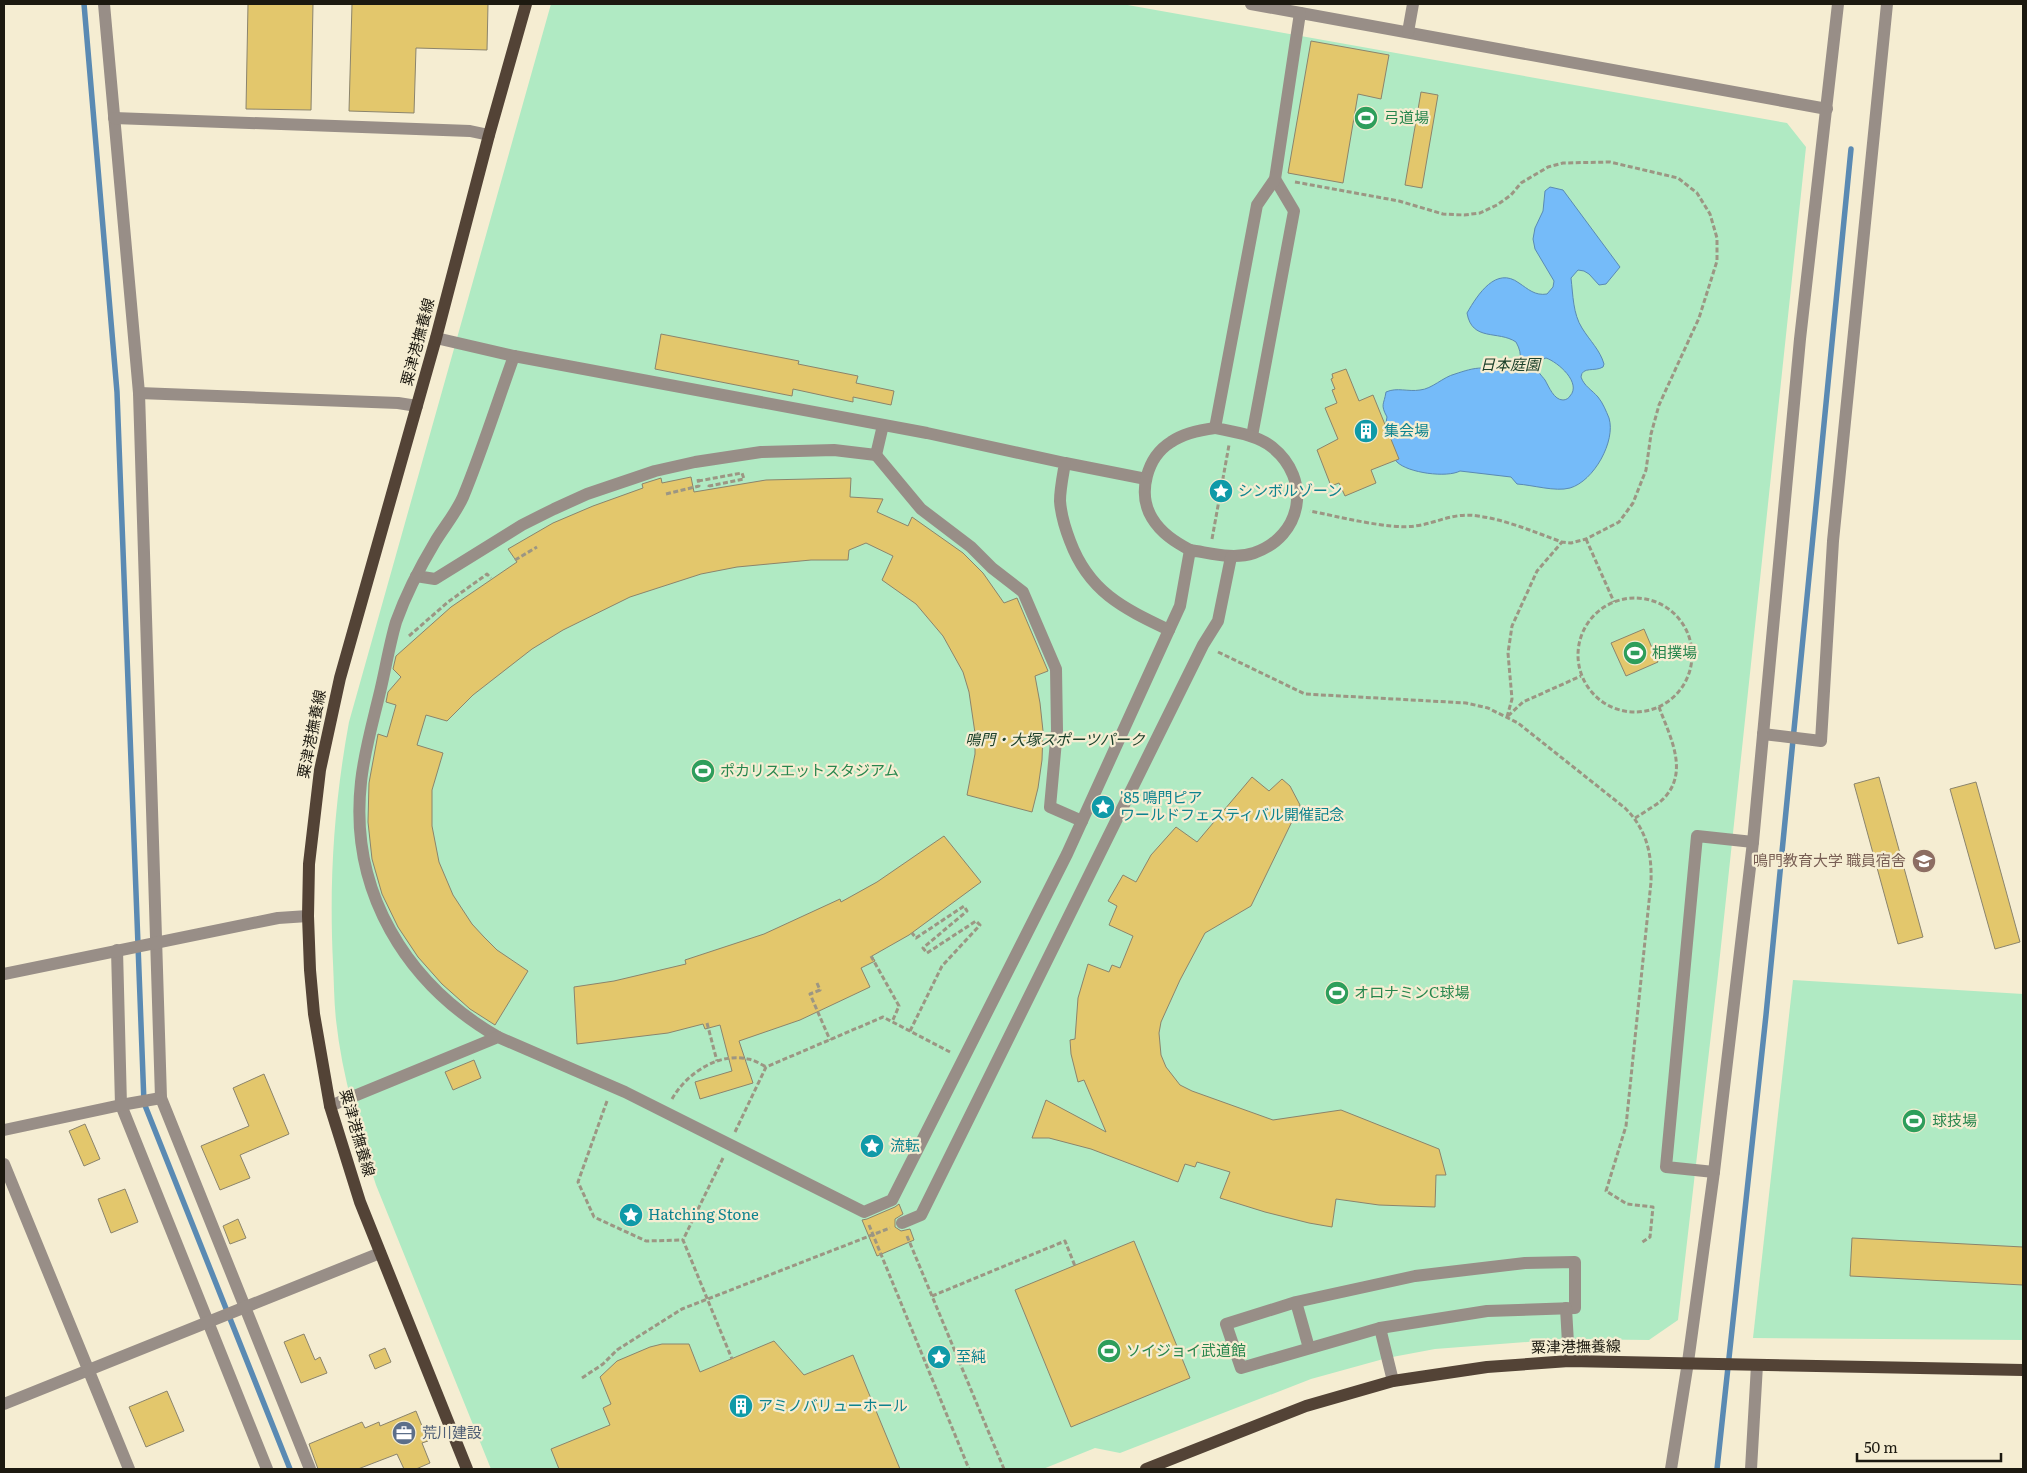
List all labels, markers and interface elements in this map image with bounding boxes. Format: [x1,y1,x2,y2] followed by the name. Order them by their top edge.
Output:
[1353,105,1379,131] sports icon: 弓道場
[1384,105,1429,128] place label: 弓道場
[394,295,439,388] street label: 粟津港撫養線
[1480,352,1542,375] park label: 日本庭園
[1353,418,1379,444] building icon: 集会場
[1384,418,1429,441] place label: 集会場
[1208,478,1234,504] place icon: シンボルゾーン
[1238,478,1342,501] place label: シンボルゾーン
[1622,640,1648,666] sports icon: 相撲場
[1652,640,1697,663] place label: 相撲場
[291,687,330,780] street label: 粟津港撫養線
[965,727,1146,750] park label: 鳴門・大塚スポーツパーク
[690,758,716,784] sports icon: ポカリスエットスタジアム
[720,758,899,781] place label: ポカリスエットスタジアム
[1120,785,1344,825] place label: '85 鳴門ピア ワールドフェスティバル開催記念
[1090,794,1116,820] place icon: '85 鳴門ピア ワールドフェスティバル開催記念
[1753,848,1906,871] place label: 鳴門教育大学 職員宿舎
[1911,848,1937,874] school or university icon: 鳴門教育大学 職員宿舎
[1324,980,1350,1006] sports icon: オロナミンC球場
[1354,980,1470,1003] place label: オロナミンC球場
[335,1086,382,1179] street label: 粟津港撫養線
[1901,1108,1927,1134] sports icon: 球技場
[1932,1108,1977,1131] place label: 球技場
[859,1133,885,1159] place icon: 流転
[890,1133,920,1156] place label: 流転
[618,1202,644,1228] place icon: Hatching Stone
[648,1202,759,1225] place label: Hatching Stone
[1531,1333,1621,1358] street label: 粟津港撫養線
[1096,1338,1122,1364] sports icon: ソイジョイ武道館
[1126,1338,1246,1361] place label: ソイジョイ武道館
[926,1344,952,1370] place icon: 至純
[956,1344,986,1367] place label: 至純
[728,1393,754,1419] building icon: アミノバリューホール
[758,1393,908,1416] place label: アミノバリューホール
[391,1420,417,1446] office icon: 荒川建設
[422,1420,482,1443] place label: 荒川建設
[1857,1430,2001,1462] scale bar
[1864,1435,1898,1458] text: 50 m

